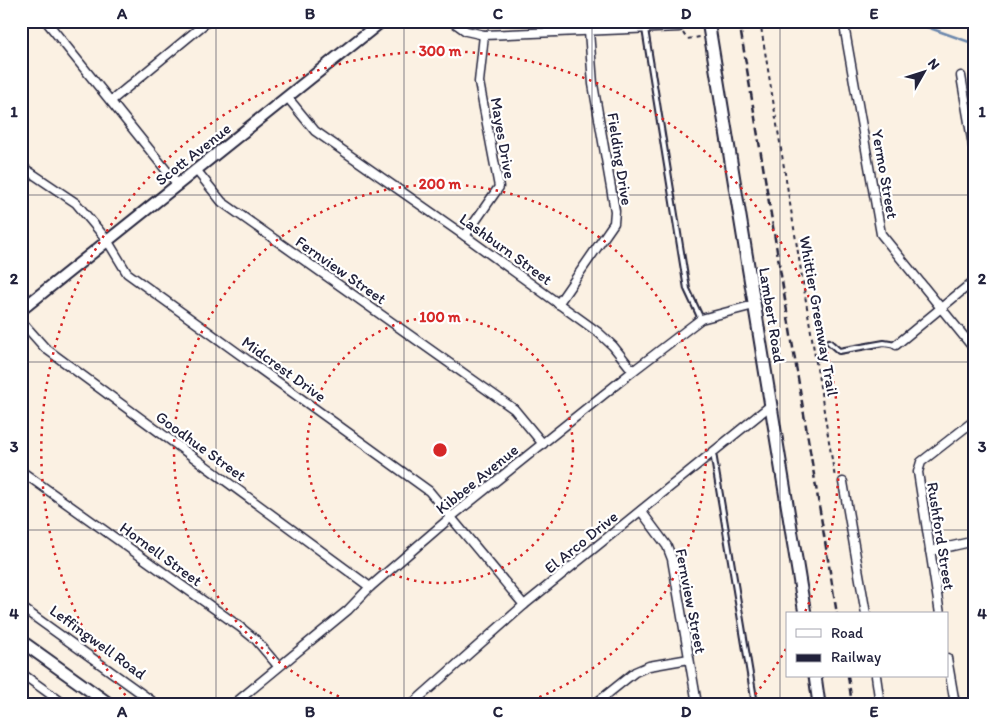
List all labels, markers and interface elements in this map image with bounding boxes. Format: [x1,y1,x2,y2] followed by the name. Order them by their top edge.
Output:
[116,4,128,23] text: A
[305,4,316,23] text: B
[493,4,504,23] text: C
[681,4,692,23] text: D
[870,4,879,23] text: E
[419,42,462,60] text: 300 m
[898,48,948,98] north arrow
[924,55,943,73] text: N
[487,96,519,180] street label: Mayes Drive
[10,102,18,121] text: 1
[978,102,986,121] text: 1
[603,111,637,207] street label: Fielding Drive
[151,119,235,189] street label: Scott Avenue
[868,128,902,220] street label: Yermo Street
[419,175,462,193] text: 200 m
[456,209,556,289] street label: Lashburn Street
[292,232,390,308] street label: Fernview Street
[796,234,843,398] street label: Whittier Greenway Trail
[755,266,789,365] street label: Lambert Road
[10,269,19,288] text: 2
[978,269,987,288] text: 2
[419,308,461,326] text: 100 m
[238,332,330,406] street label: Midcrest Drive
[152,407,250,485] street label: Goodhue Street
[10,437,19,456] text: 3
[978,437,987,456] text: 3
[432,440,522,518] street label: Kibbee Avenue
[431,441,449,459] centre of rings
[923,481,959,591] street label: Rushford Street
[541,507,622,577] street label: El Arco Drive
[116,518,206,590] street label: Hornell Street
[672,547,710,655] street label: Fernview Street
[46,601,150,684] street label: Leffingwell Road
[9,604,19,623] text: 4
[977,604,987,623] text: 4
[786,612,948,678] legend
[831,624,864,642] text: Road
[831,648,881,666] text: Railway
[116,702,128,721] text: A
[305,702,316,721] text: B
[493,702,504,721] text: C
[681,702,692,721] text: D
[870,702,879,721] text: E

